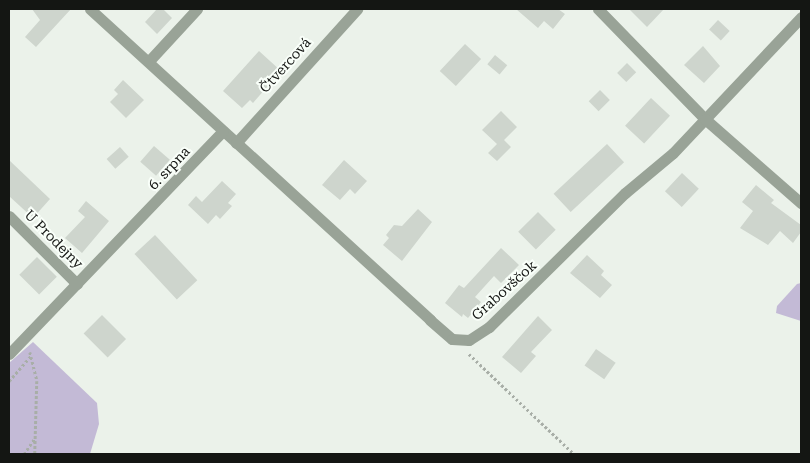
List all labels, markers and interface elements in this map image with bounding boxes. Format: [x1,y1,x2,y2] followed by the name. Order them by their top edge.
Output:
[256,34,314,96] street label: Čtvercová
[145,143,193,193] street label: 6. srpna
[21,206,87,272] street label: U Prodejny
[468,257,540,323] street label: Grabovščok

